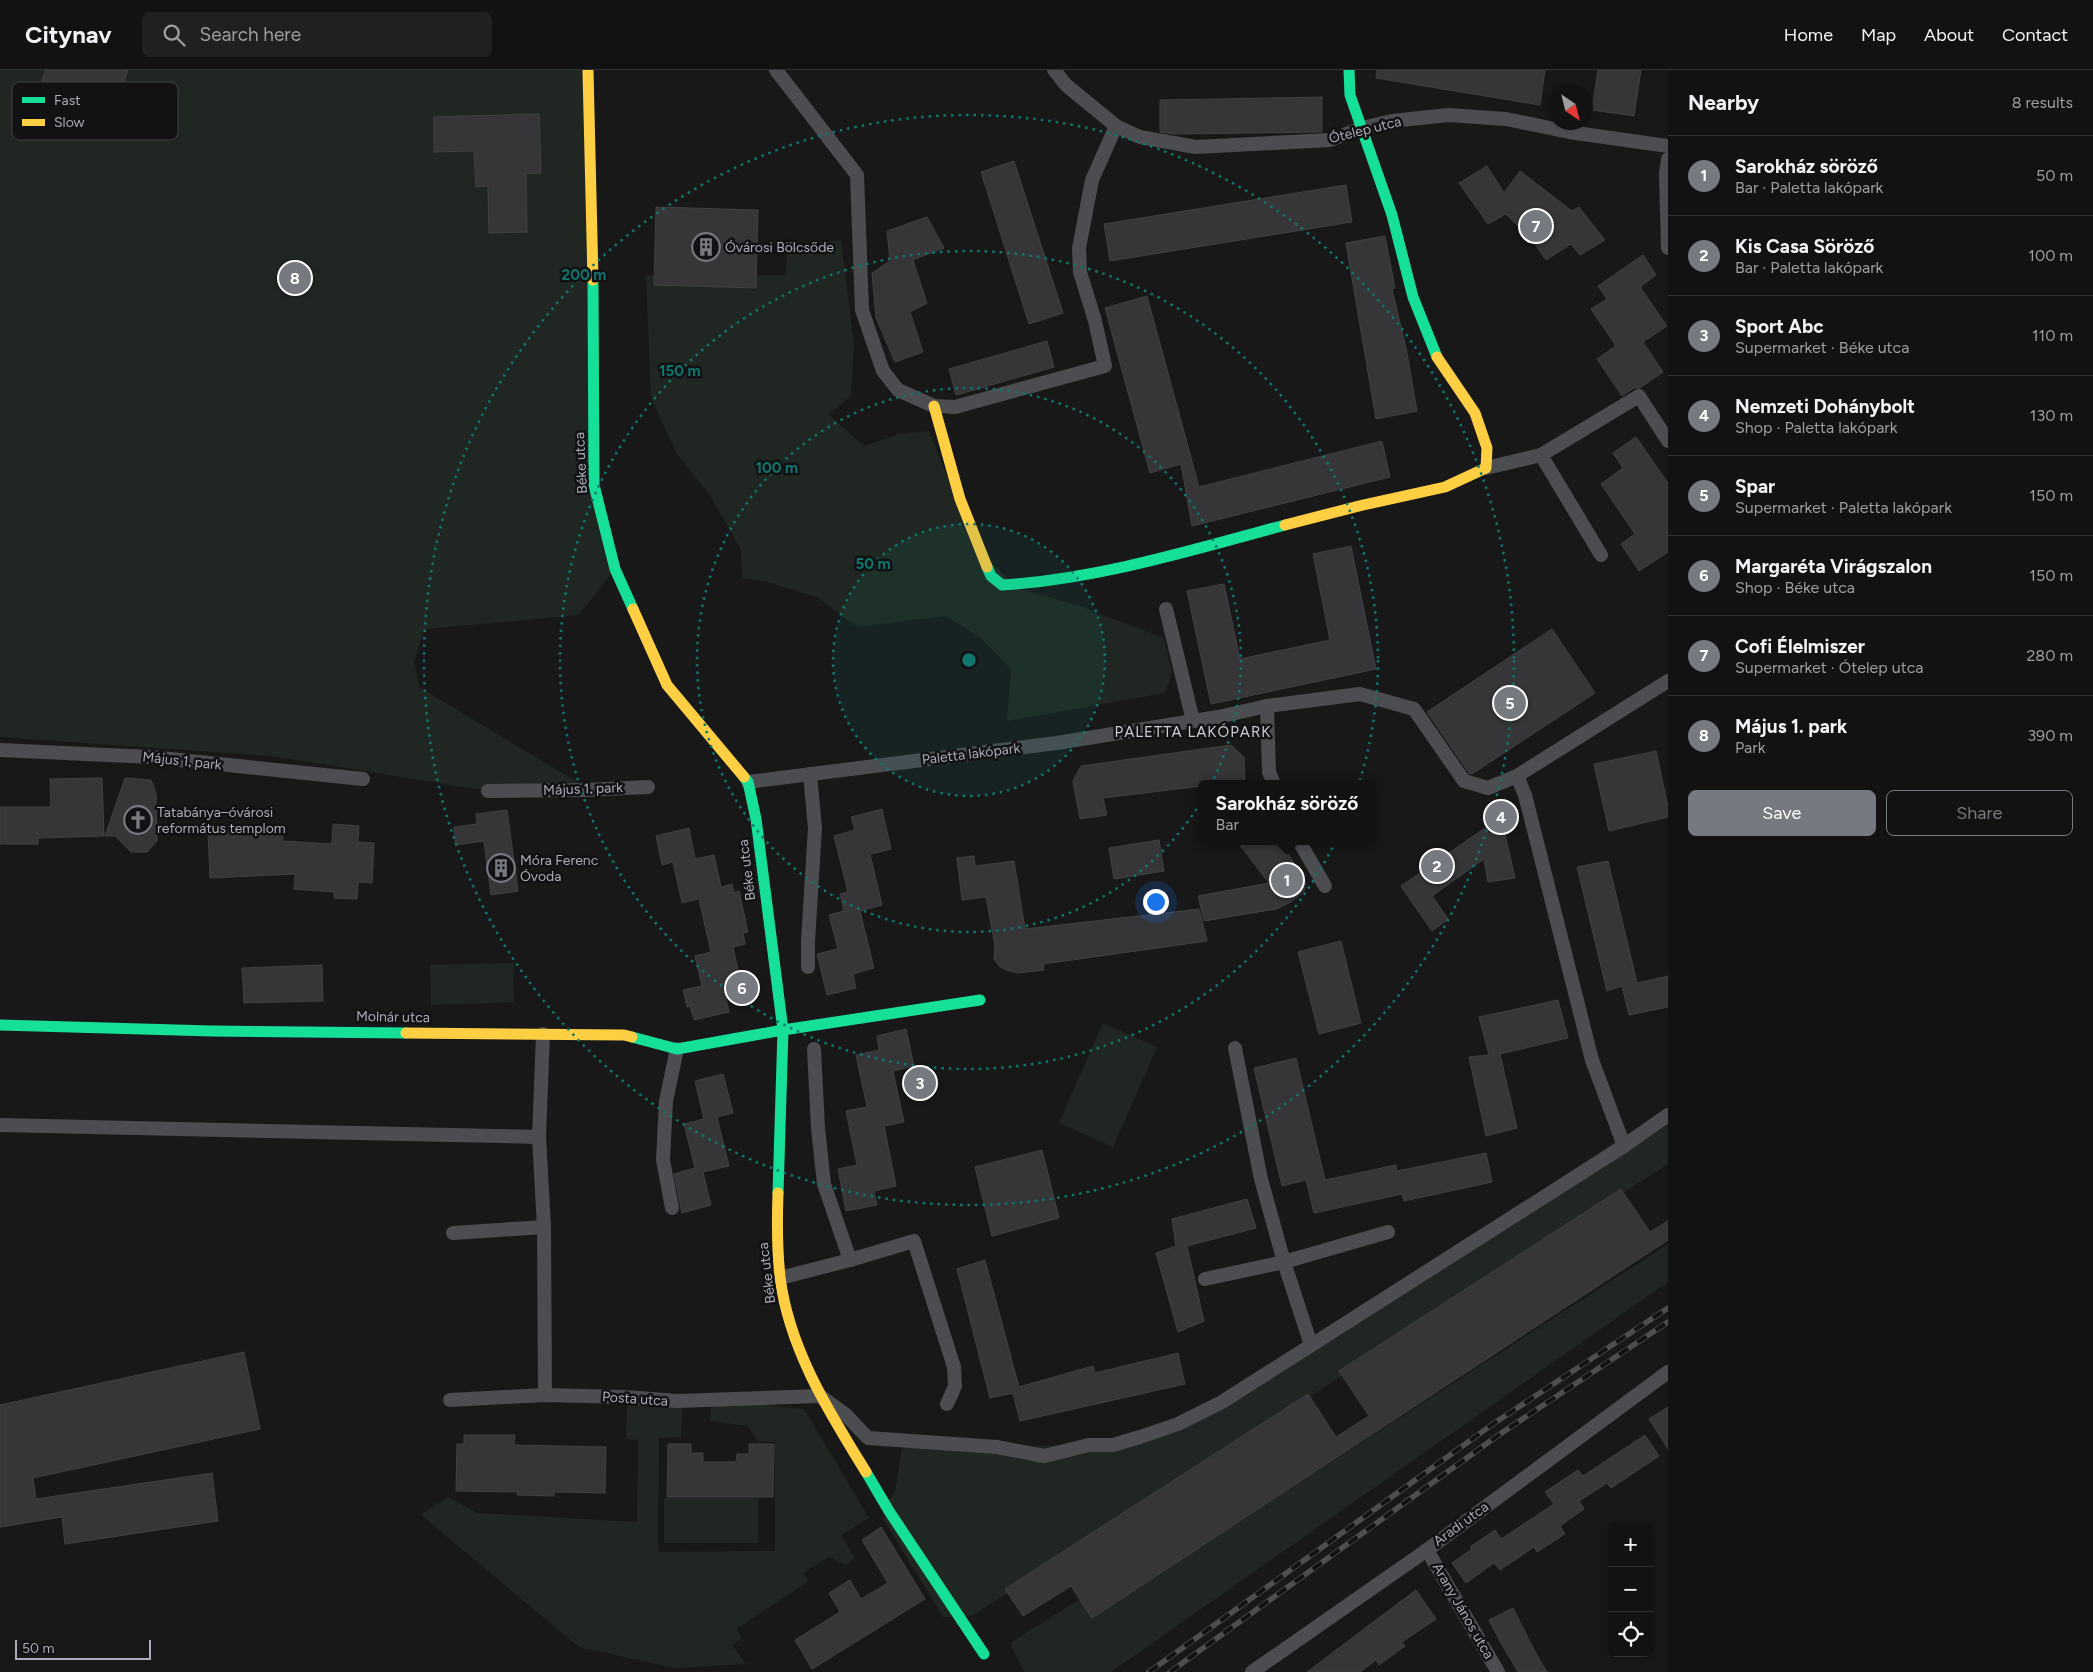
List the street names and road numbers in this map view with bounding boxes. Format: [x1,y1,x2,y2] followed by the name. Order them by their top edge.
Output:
[1327,113,1403,147] street label: Ótelep utca
[571,432,591,494] street label: Béke utca
[921,740,1021,768] street label: Paletta lakópark
[142,748,223,774] street label: Május 1. park
[543,779,623,799] street label: Május 1. park
[735,838,759,902] street label: Béke utca
[356,1008,430,1026] street label: Molnár utca
[755,1241,779,1305] street label: Béke utca
[601,1388,669,1410] street label: Posta utca
[1430,1498,1492,1550] street label: Aradi utca
[1429,1560,1497,1662] street label: Arany János utca

